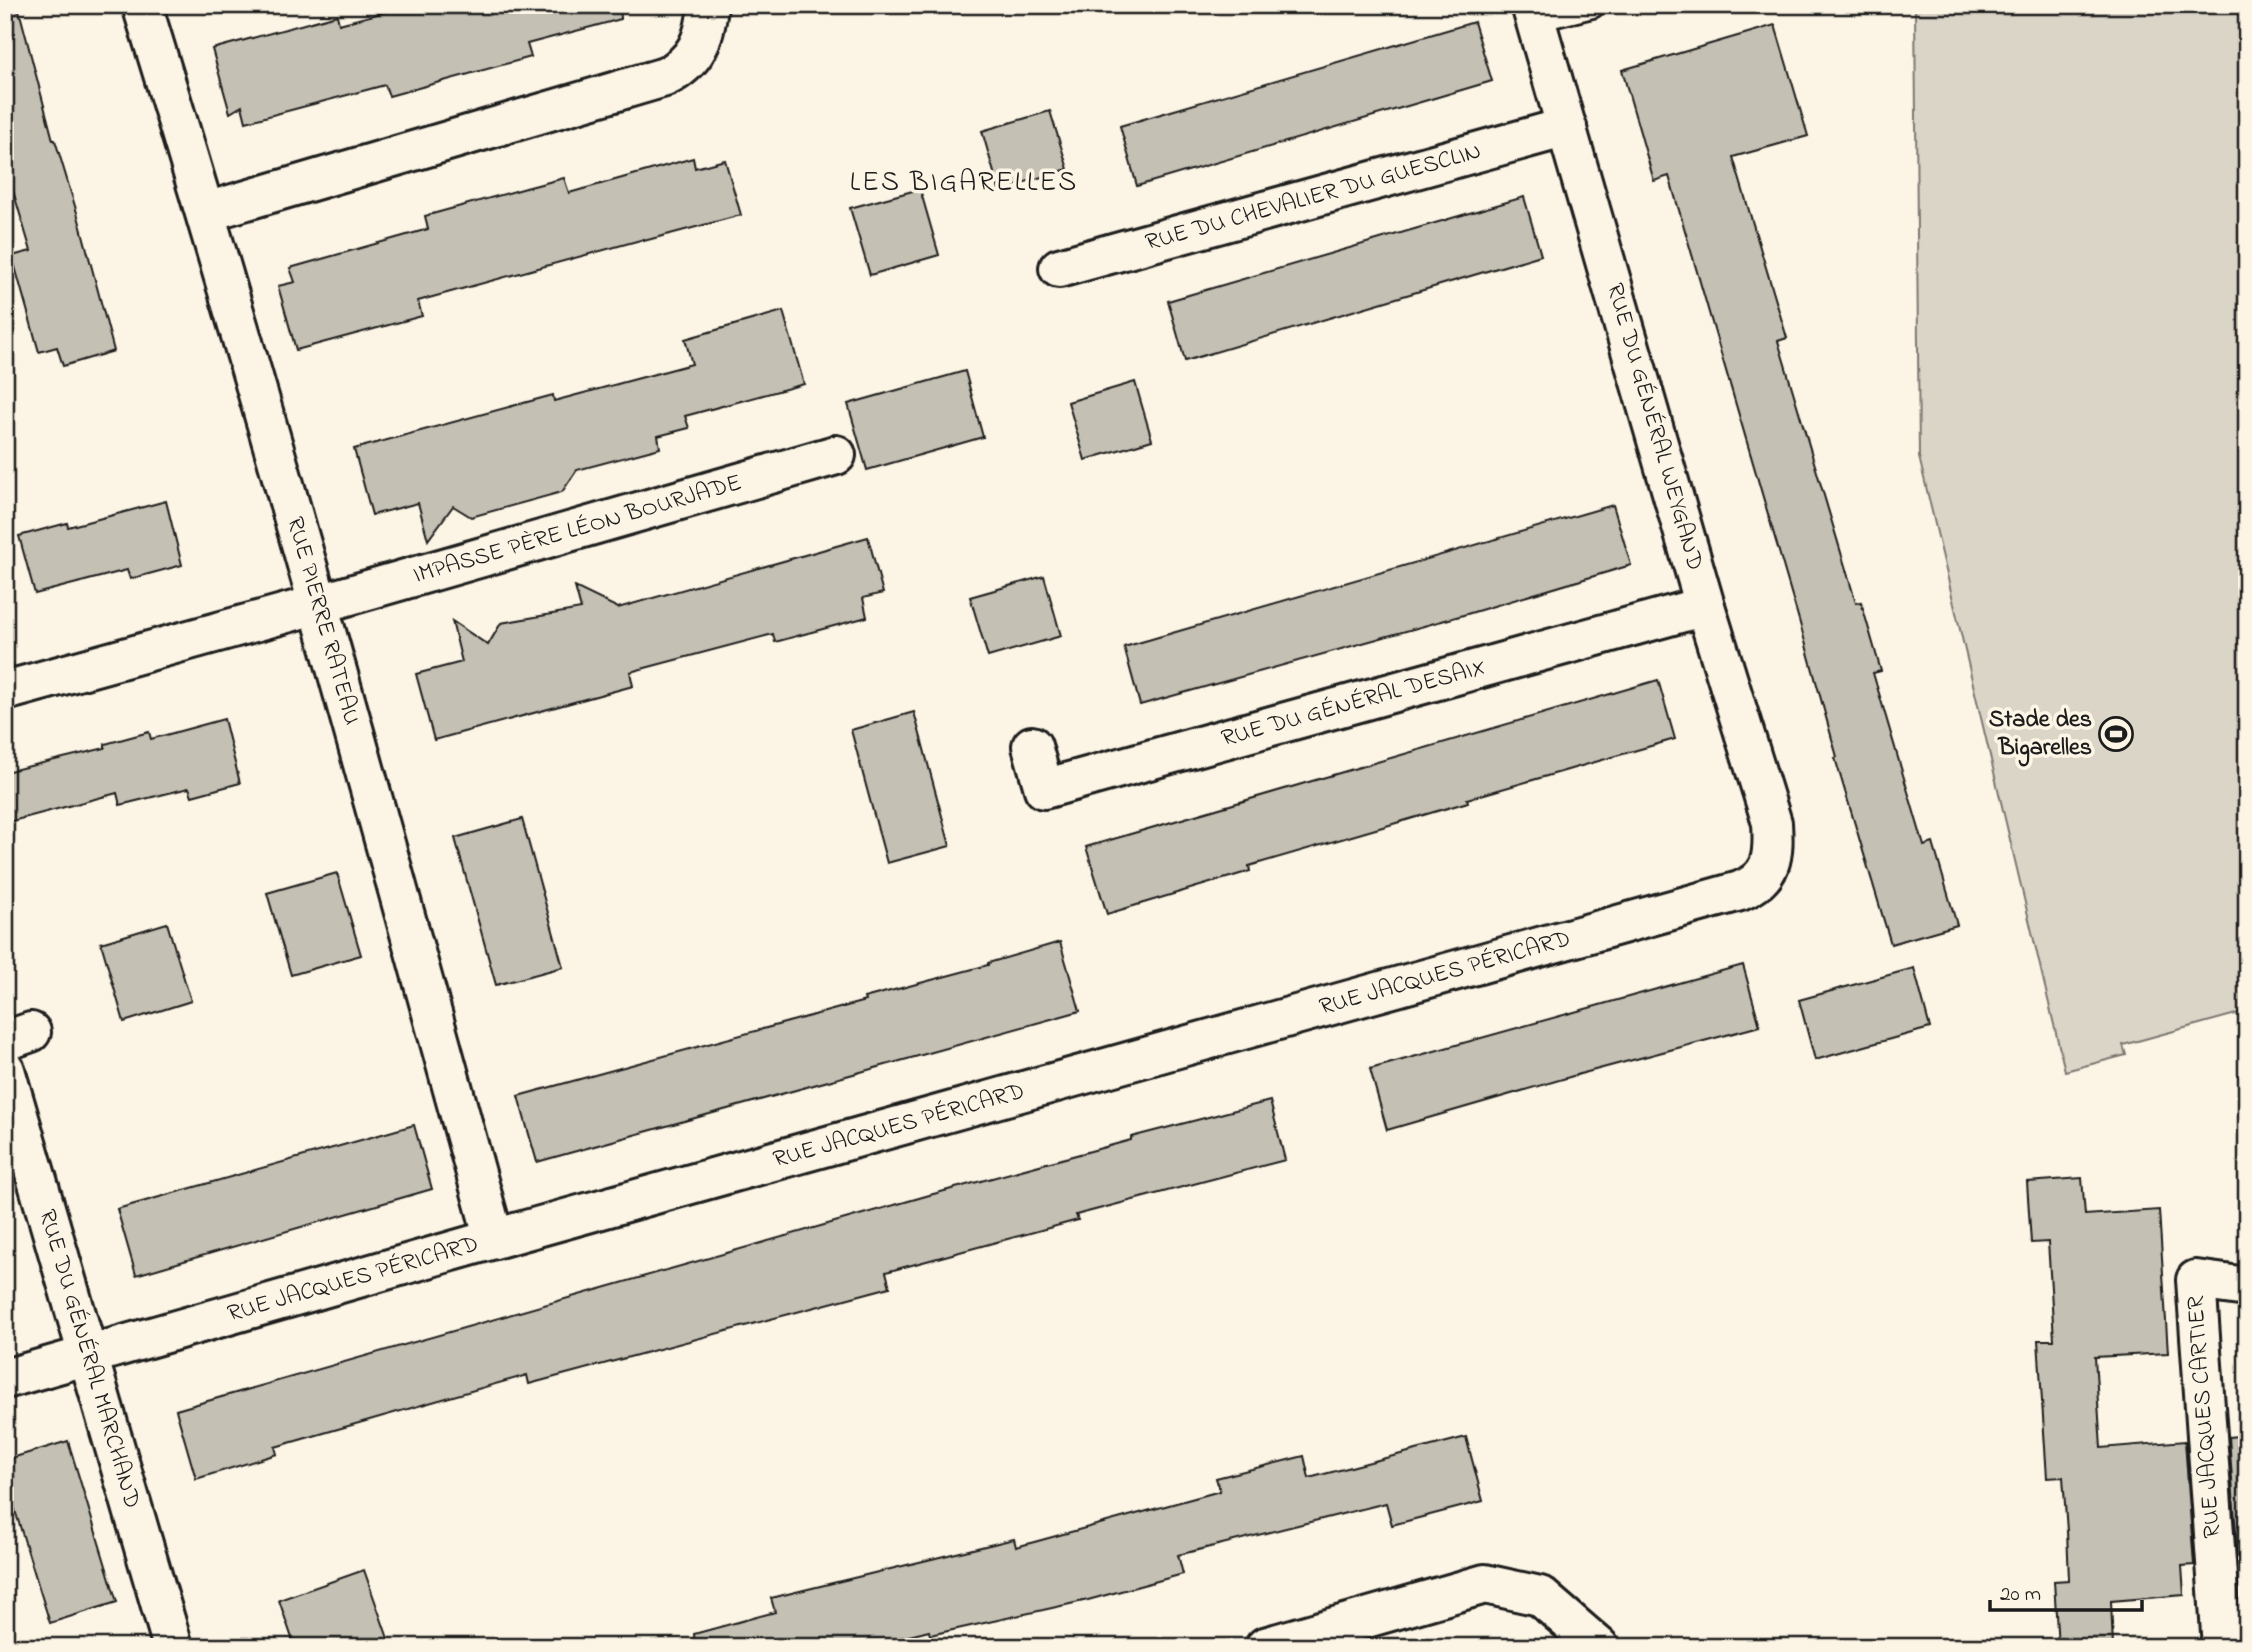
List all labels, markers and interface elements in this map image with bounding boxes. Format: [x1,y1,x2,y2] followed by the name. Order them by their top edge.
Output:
[1142,134,1485,261] street label: RUE DU CHEVALIER DU GUESCLIN
[850,163,1078,204] district label: LES BIGARELLES
[1596,279,1712,575] street label: RUE DU GÉNÉRAL WEYGAND
[409,466,746,593] street label: IMPASSE PÈRE LÉON BOURJADE
[277,513,369,729] street label: RUE PIERRE RATEAU
[1217,650,1490,757] street label: RUE DU GÉNÉRAL DESAIX
[1989,703,2092,767] place label: Stade des Bigarelles
[2097,715,2135,753] sports icon: Stade des Bigarelles
[1315,922,1575,1025] street label: RUE JACQUES PÉRICARD
[769,1074,1028,1178] street label: RUE JACQUES PÉRICARD
[29,1205,149,1513] street label: RUE DU GÉNÉRAL MARCHAND
[224,1227,483,1332] street label: RUE JACQUES PÉRICARD
[2179,1294,2231,1539] street label: RUE JACQUES CARTIER
[1990,1568,2142,1612] scale bar
[2000,1580,2041,1610] text: 20 m

